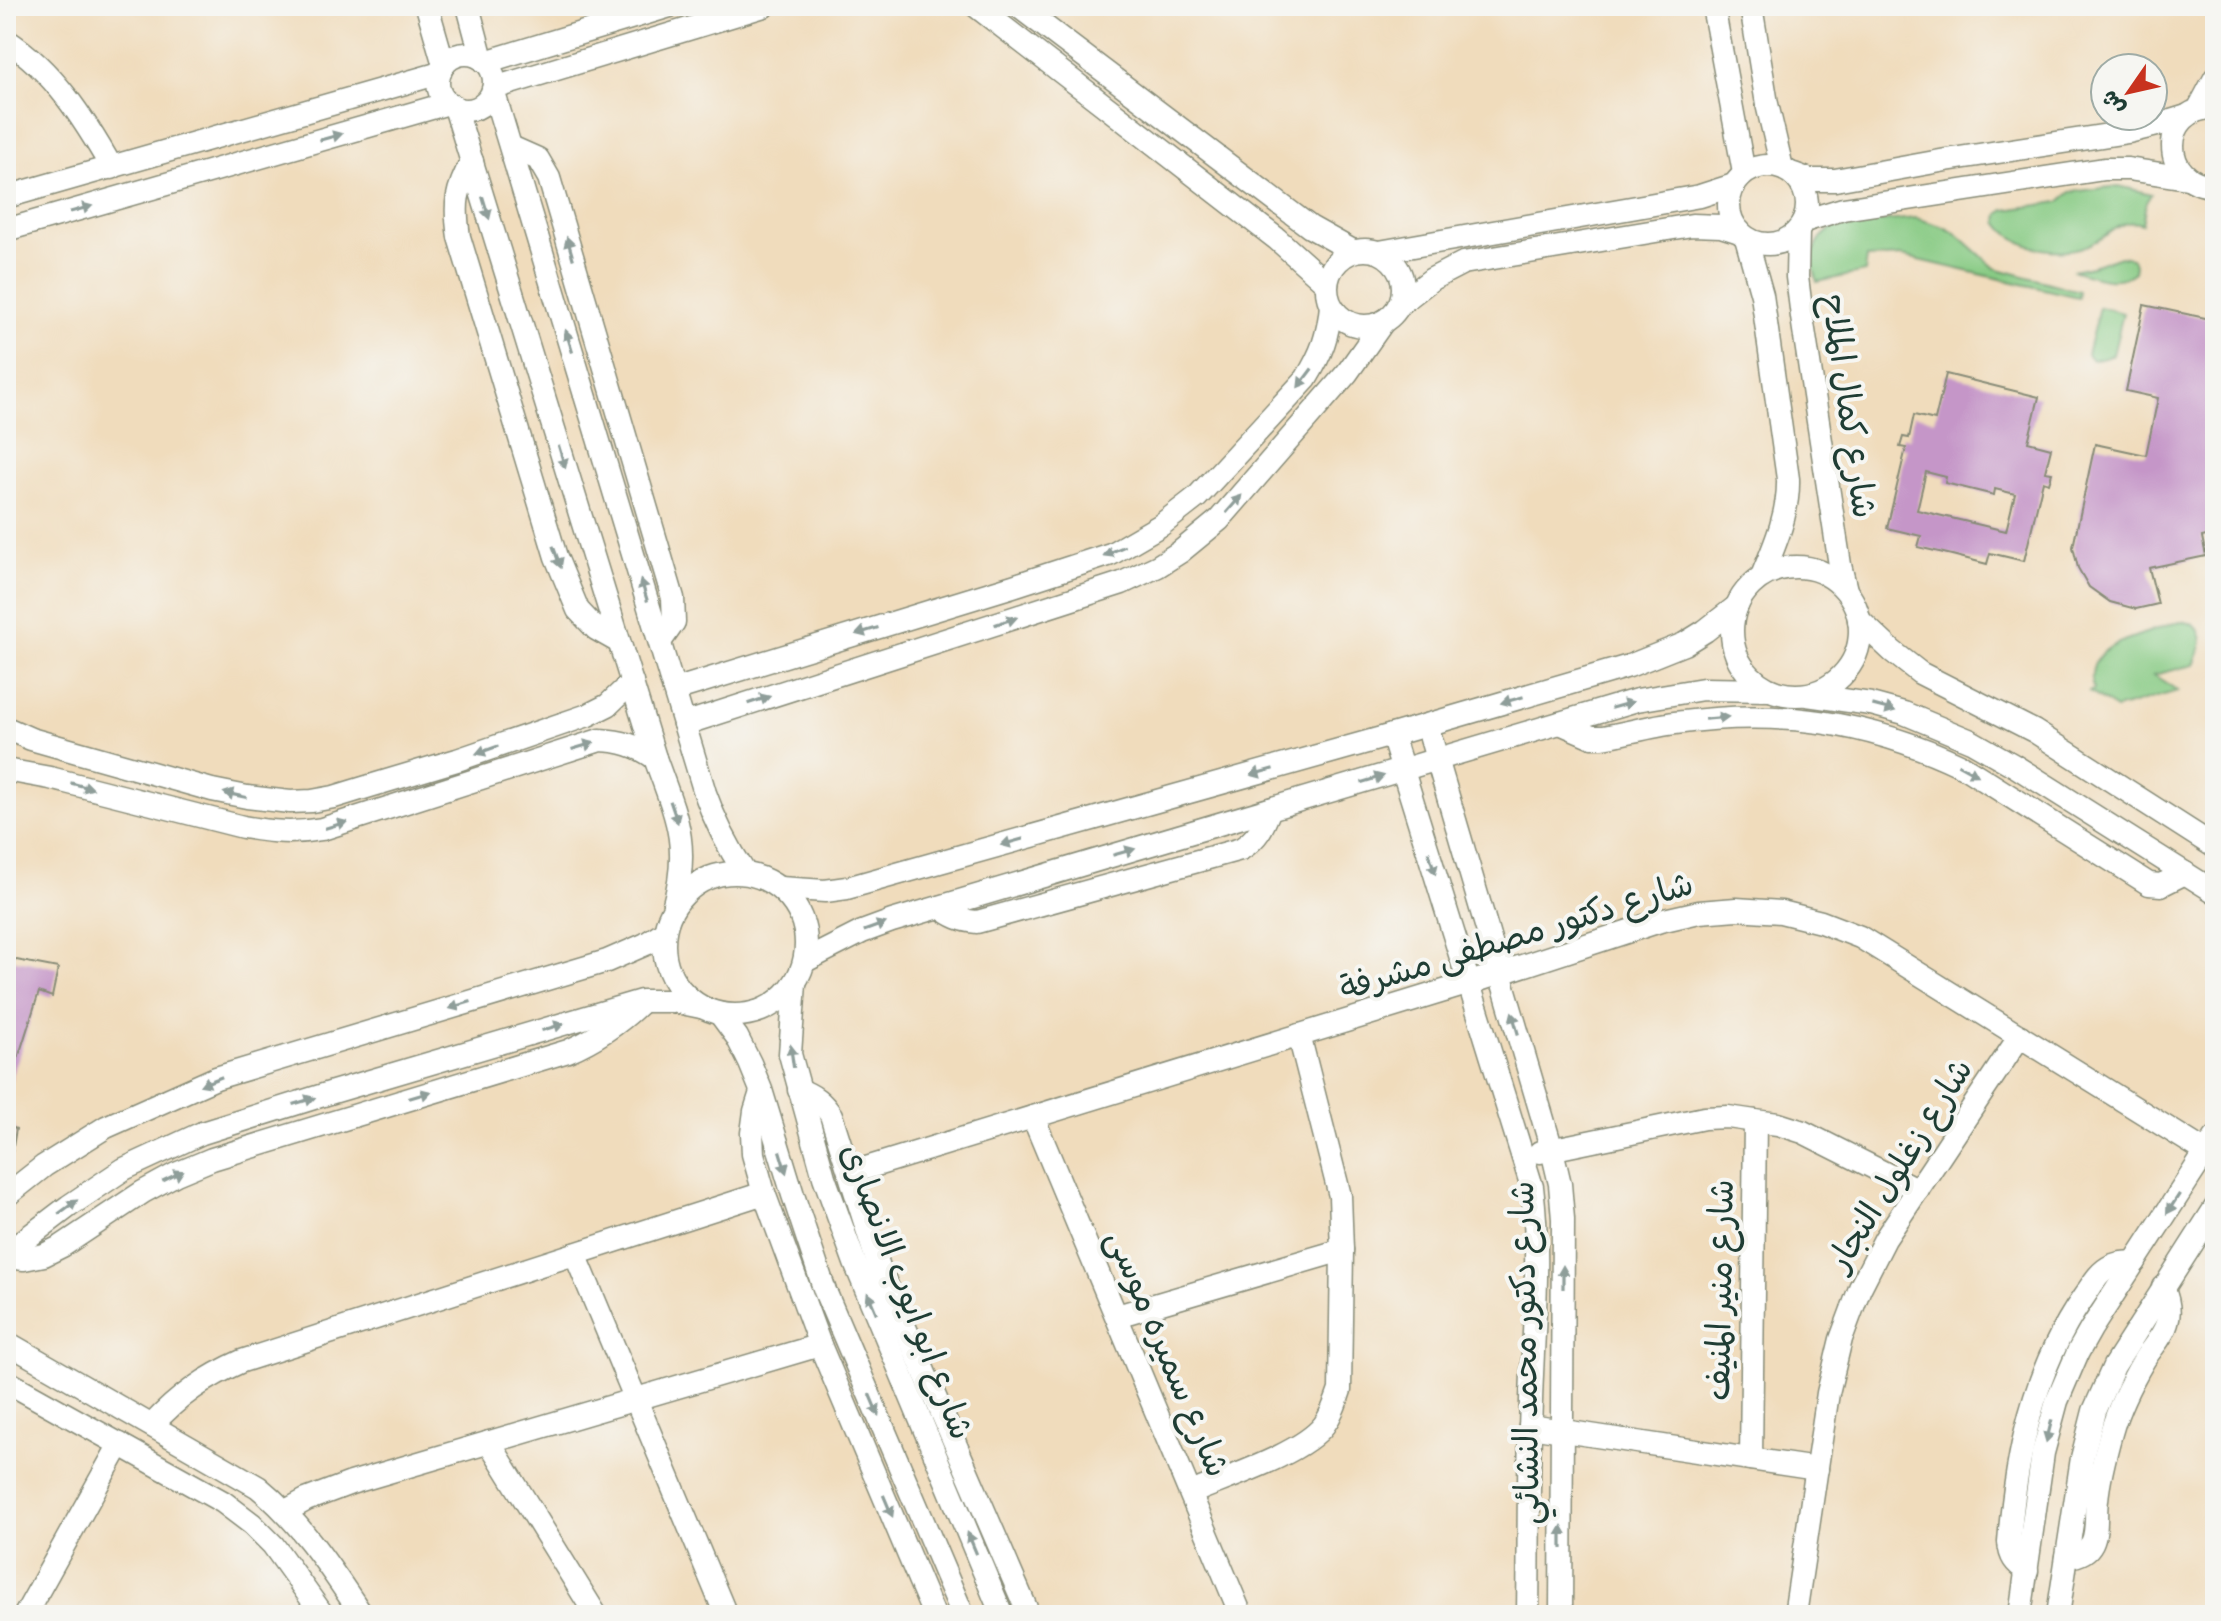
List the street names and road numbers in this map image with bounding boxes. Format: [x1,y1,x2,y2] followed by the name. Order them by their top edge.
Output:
[1810,291,1887,521] street label: شارع كمال الملاح
[1334,861,1699,1012] street label: شارع دكتور مصطفى مشرفة
[1815,1050,1984,1282] street label: شارع زغلول النجار
[829,1137,984,1446] street label: شارع ابو ايوب الانصارى
[1696,1179,1745,1401] street label: شارع منير المنيف
[1500,1180,1557,1525] street label: شارع دكتور محمد النشائي
[1095,1223,1240,1484] street label: شارع سميره موسى

